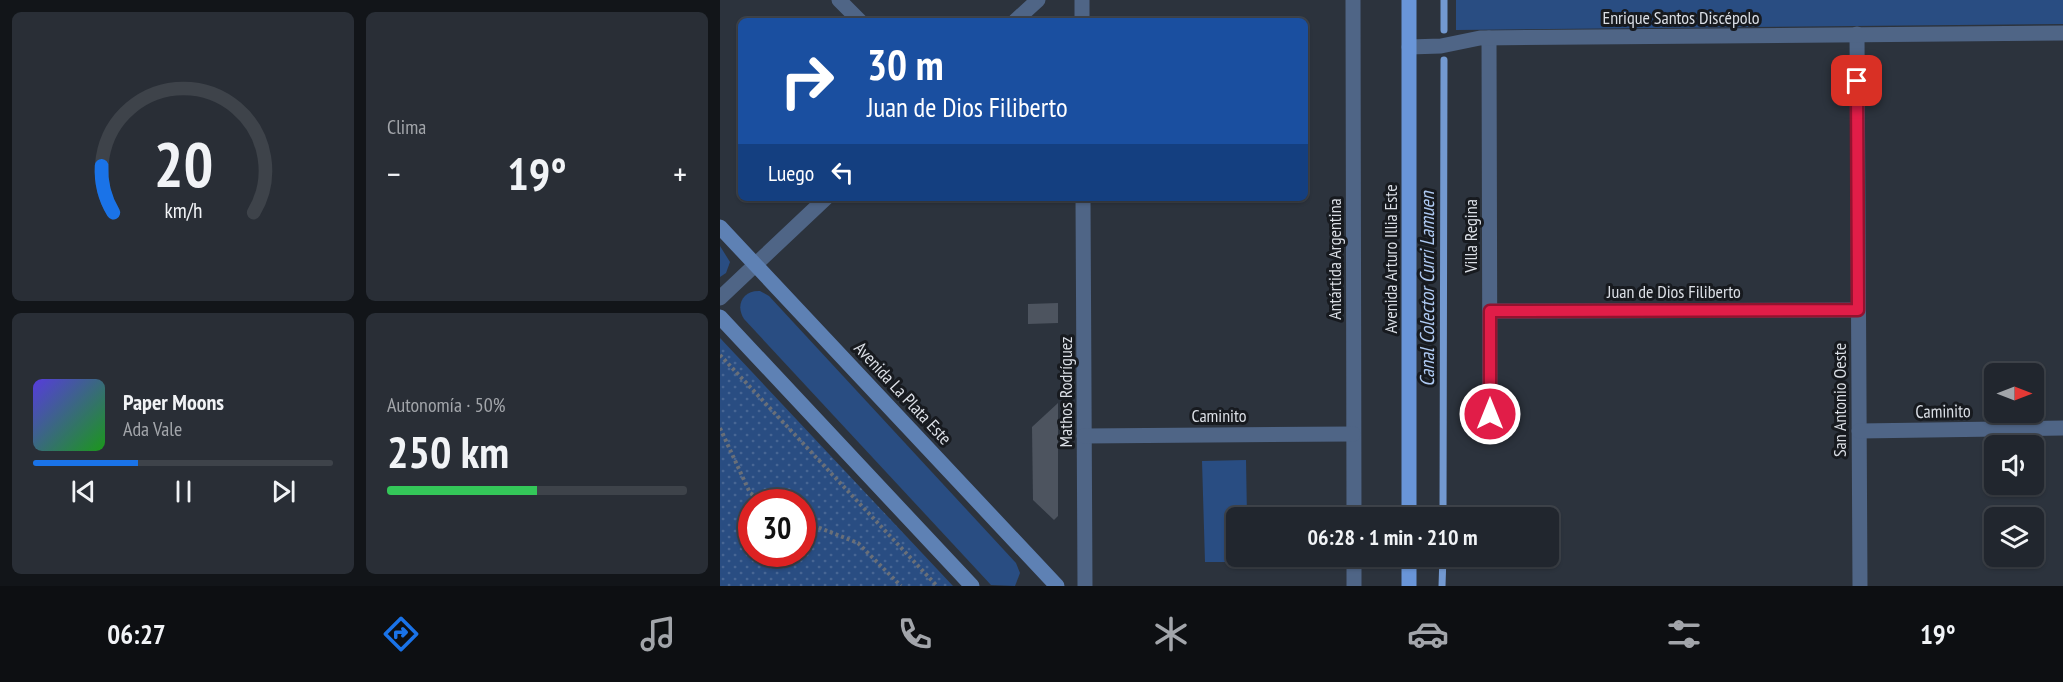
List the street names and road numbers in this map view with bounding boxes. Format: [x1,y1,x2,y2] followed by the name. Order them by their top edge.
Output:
[1602,6,1760,29] street label: Enrique Santos Discépolo
[1379,184,1402,334] street label: Avenida Arturo Illia Este
[1323,198,1346,320] street label: Antártida Argentina
[1459,199,1482,274] street label: Villa Regina
[1606,280,1741,303] street label: Juan de Dios Filiberto
[849,337,957,449] street label: Avenida La Plata Este
[1054,337,1077,447] street label: Mathos Rodríguez
[1828,343,1851,457] street label: San Antonio Oeste
[1915,399,1971,423] street label: Caminito
[1191,404,1247,427] street label: Caminito

